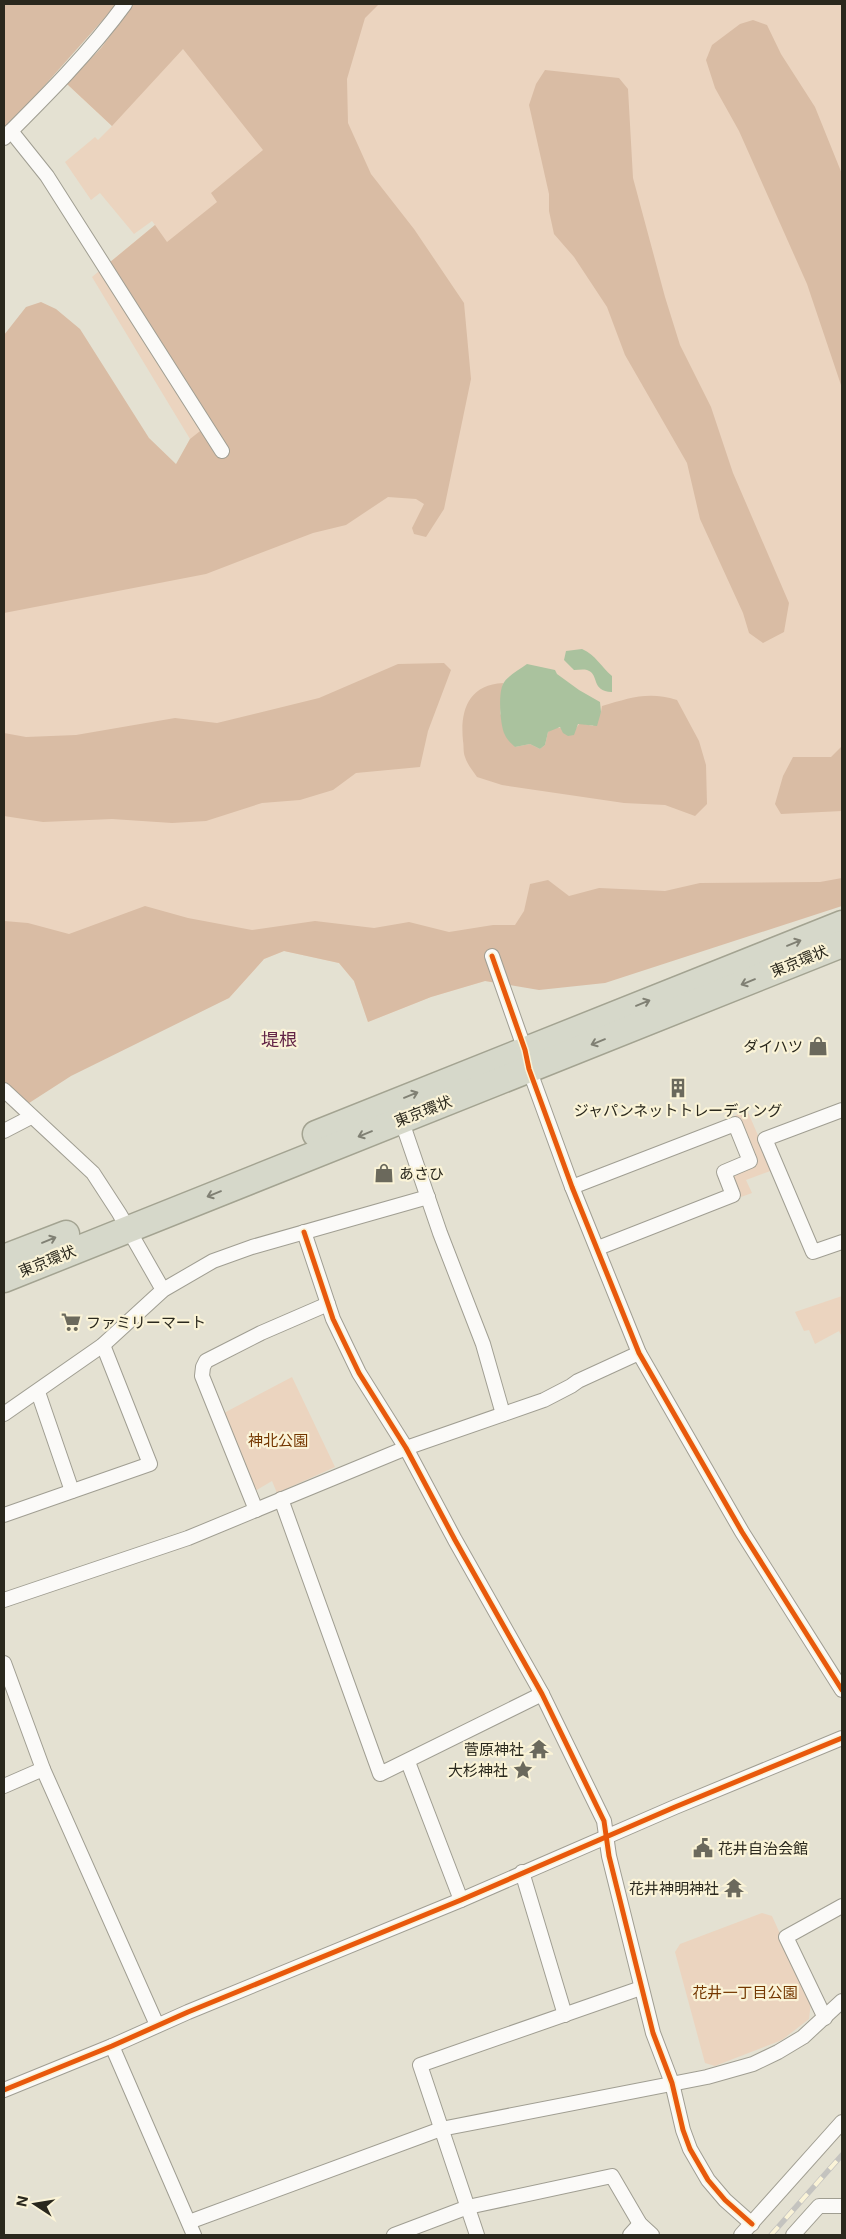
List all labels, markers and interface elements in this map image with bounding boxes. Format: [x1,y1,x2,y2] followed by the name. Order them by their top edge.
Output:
[786,938,801,947] one-way arrow
[768,941,830,981] street label: 東京環状
[741,978,756,987] one-way arrow
[635,998,650,1007] one-way arrow
[261,1029,297,1050] district label: 堤根
[807,1035,829,1057] shop icon: ダイハツ
[743,1037,803,1056] place label: ダイハツ
[590,1038,606,1047] one-way arrow
[667,1077,689,1099] building icon: ジャパンネットトレーディング
[403,1090,418,1100] one-way arrow
[392,1091,454,1131] street label: 東京環状
[574,1101,782,1120] place label: ジャパンネットトレーディング
[358,1130,373,1139] one-way arrow
[373,1162,395,1184] shop icon: あさひ
[399,1164,444,1183] place label: あさひ
[207,1189,222,1199] one-way arrow
[41,1235,56,1245] one-way arrow
[16,1241,78,1281] street label: 東京環状
[60,1311,82,1333] supermarket icon: ファミリーマート
[86,1313,206,1332] place label: ファミリーマート
[248,1431,308,1450] park label: 神北公園
[528,1738,550,1760] temple icon: 菅原神社
[464,1740,524,1759] place label: 菅原神社
[512,1759,534,1781] place icon: 大杉神社
[448,1761,508,1780] place label: 大杉神社
[692,1837,714,1859] public building icon: 花井自治会館
[718,1839,808,1858] place label: 花井自治会館
[723,1877,745,1899] temple icon: 花井神明神社
[629,1879,719,1898] place label: 花井神明神社
[692,1983,798,2002] park label: 花井一丁目公園
[10,2179,60,2229] north arrow
[12,2194,31,2208] text: N

